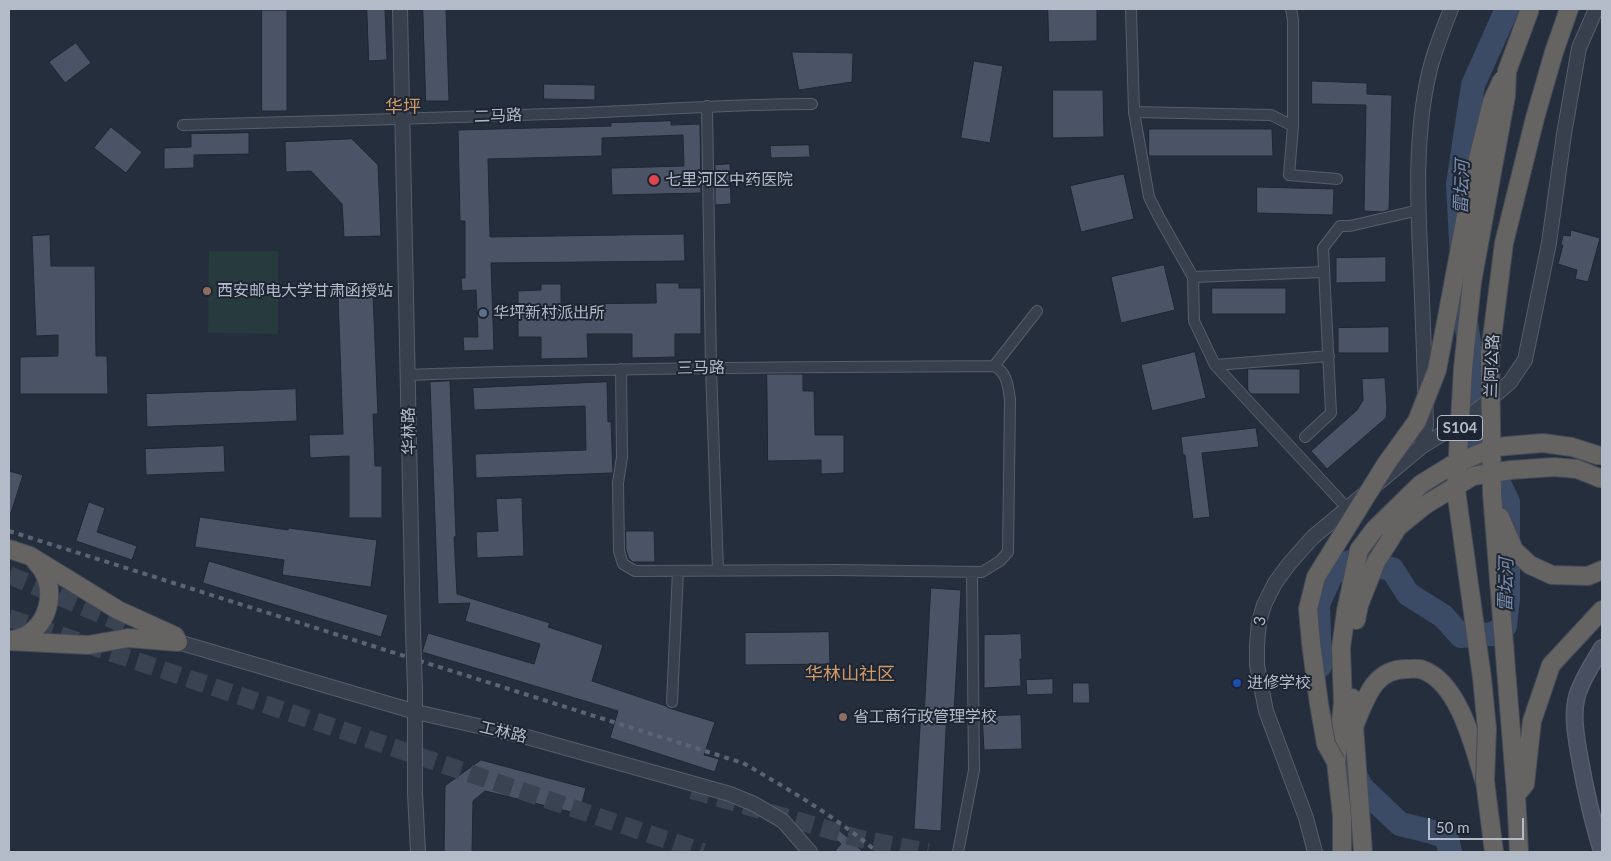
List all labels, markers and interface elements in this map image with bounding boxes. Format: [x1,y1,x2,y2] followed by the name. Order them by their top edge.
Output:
[385,96,421,118] district label: 华坪
[474,106,522,126] street label: 二马路
[1450,160,1474,214] water label: 雷坛河
[665,170,793,190] place label: 七里河区中药医院
[647,173,661,187] marker: 七里河区中药医院
[217,281,393,301] place label: 西安邮电大学甘肃函授站
[201,285,213,297] marker: 西安邮电大学甘肃函授站
[493,303,605,323] place label: 华坪新村派出所
[477,307,489,319] marker: 华坪新村派出所
[1481,334,1503,398] street label: 兰阿公路
[677,358,725,378] street label: 三马路
[399,407,419,455] street label: 华林路
[1438,416,1482,440] road number: S104
[1495,558,1517,612] water label: 雷坛河
[1250,615,1270,627] street label: 3
[805,663,895,685] district label: 华林山社区
[1247,673,1311,693] place label: 进修学校
[1231,677,1243,689] marker: 进修学校
[853,707,997,727] place label: 省工商行政管理学校
[837,711,849,723] marker: 省工商行政管理学校
[477,717,529,747] street label: 工林路
[1431,808,1527,840] scale bar
[1436,818,1470,836] text: 50 m

